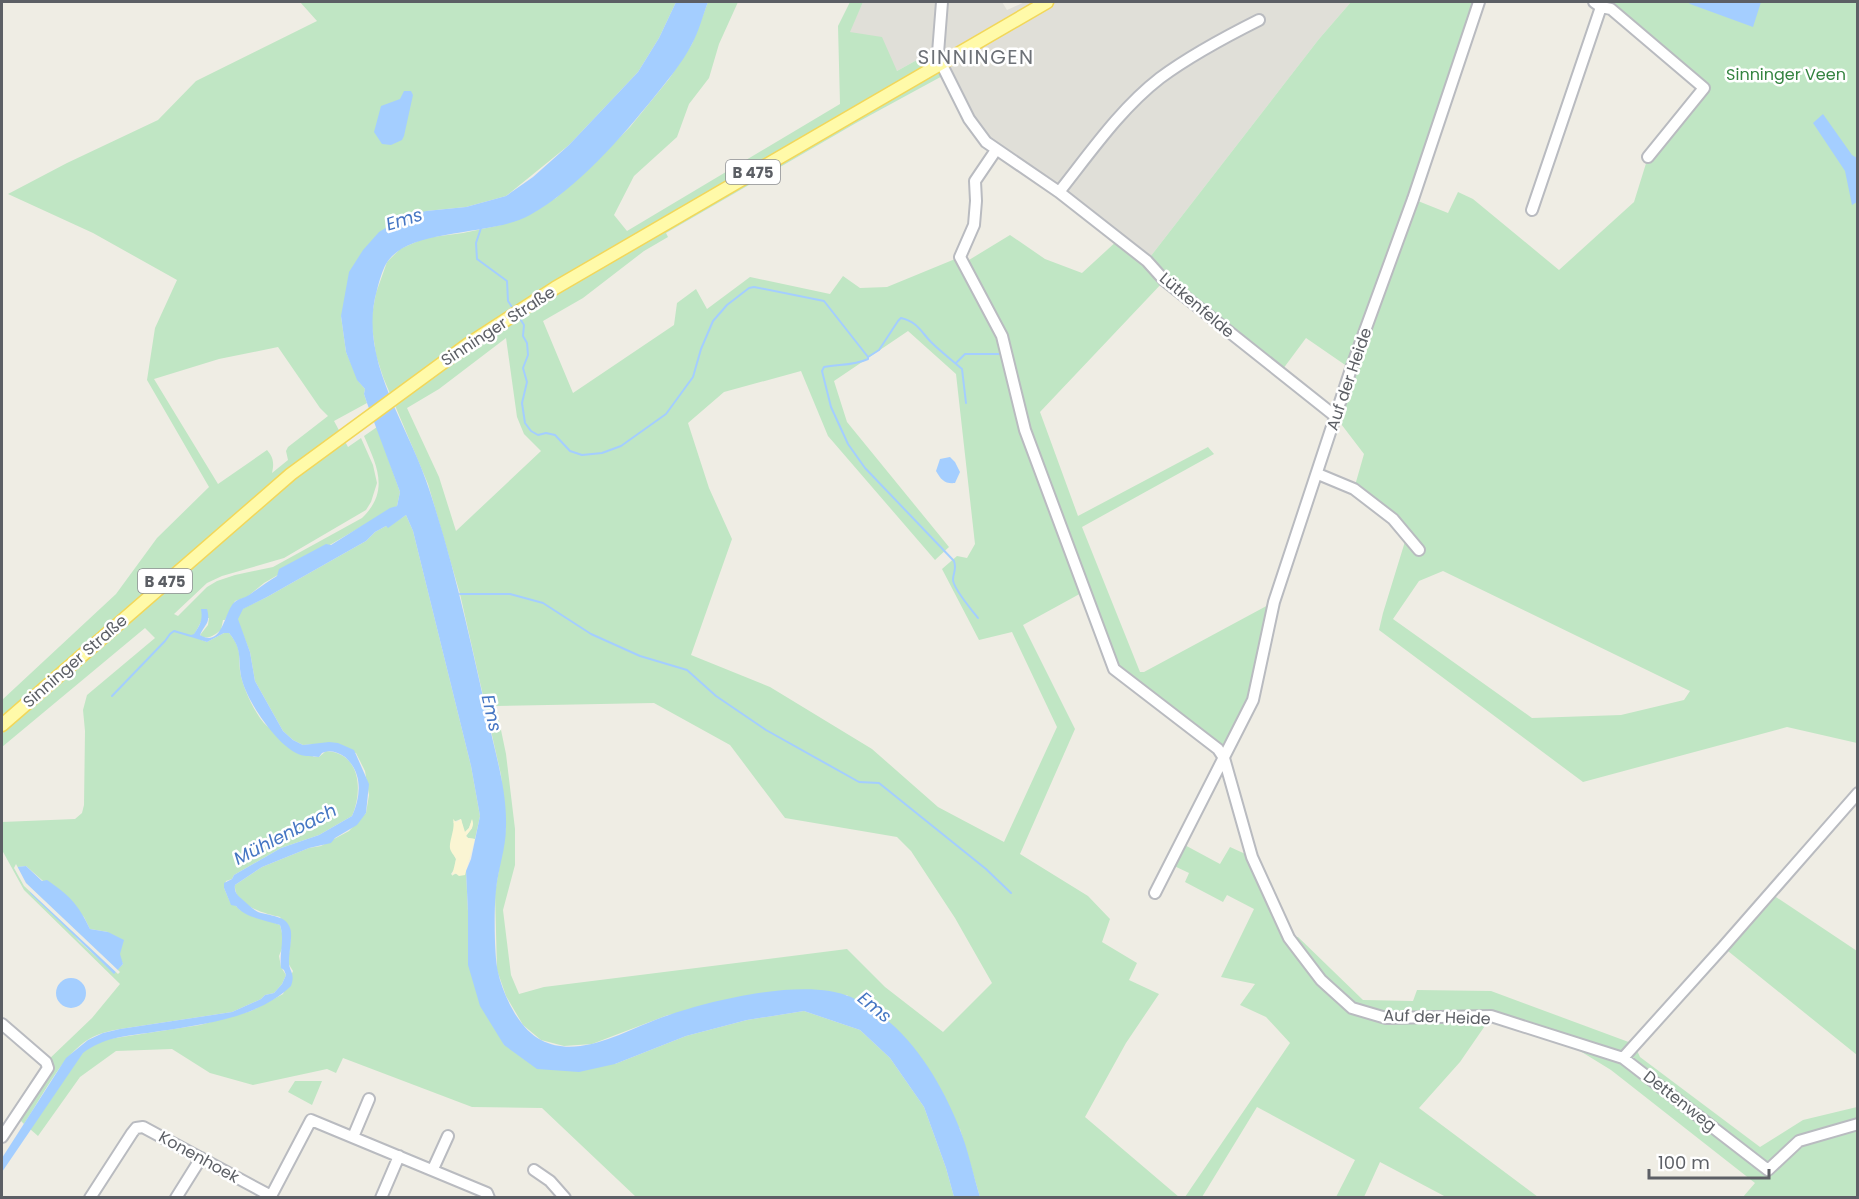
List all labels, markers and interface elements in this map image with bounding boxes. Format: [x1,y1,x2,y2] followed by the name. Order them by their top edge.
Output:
[917,43,1035,71] district label: SINNINGEN
[1726,63,1846,86] park label: Sinninger Veen
[726,160,780,184] road number: B 475
[383,202,425,236] water label: Ems
[1155,267,1239,343] street label: Lütkenfelde
[436,280,560,372] street label: Sinninger Straße
[1321,325,1377,433] street label: Auf der Heide
[138,569,192,593] road number: B 475
[18,609,132,713] street label: Sinninger Straße
[476,692,508,734] water label: Ems
[229,797,341,871] water label: Mühlenbach
[853,986,897,1028] water label: Ems
[1383,1004,1491,1030] street label: Auf der Heide
[1639,1065,1721,1137] street label: Dettenweg
[155,1125,244,1189] street label: Konenhoek
[1649,1142,1769,1180] scale bar
[1658,1150,1710,1175] text: 100 m

